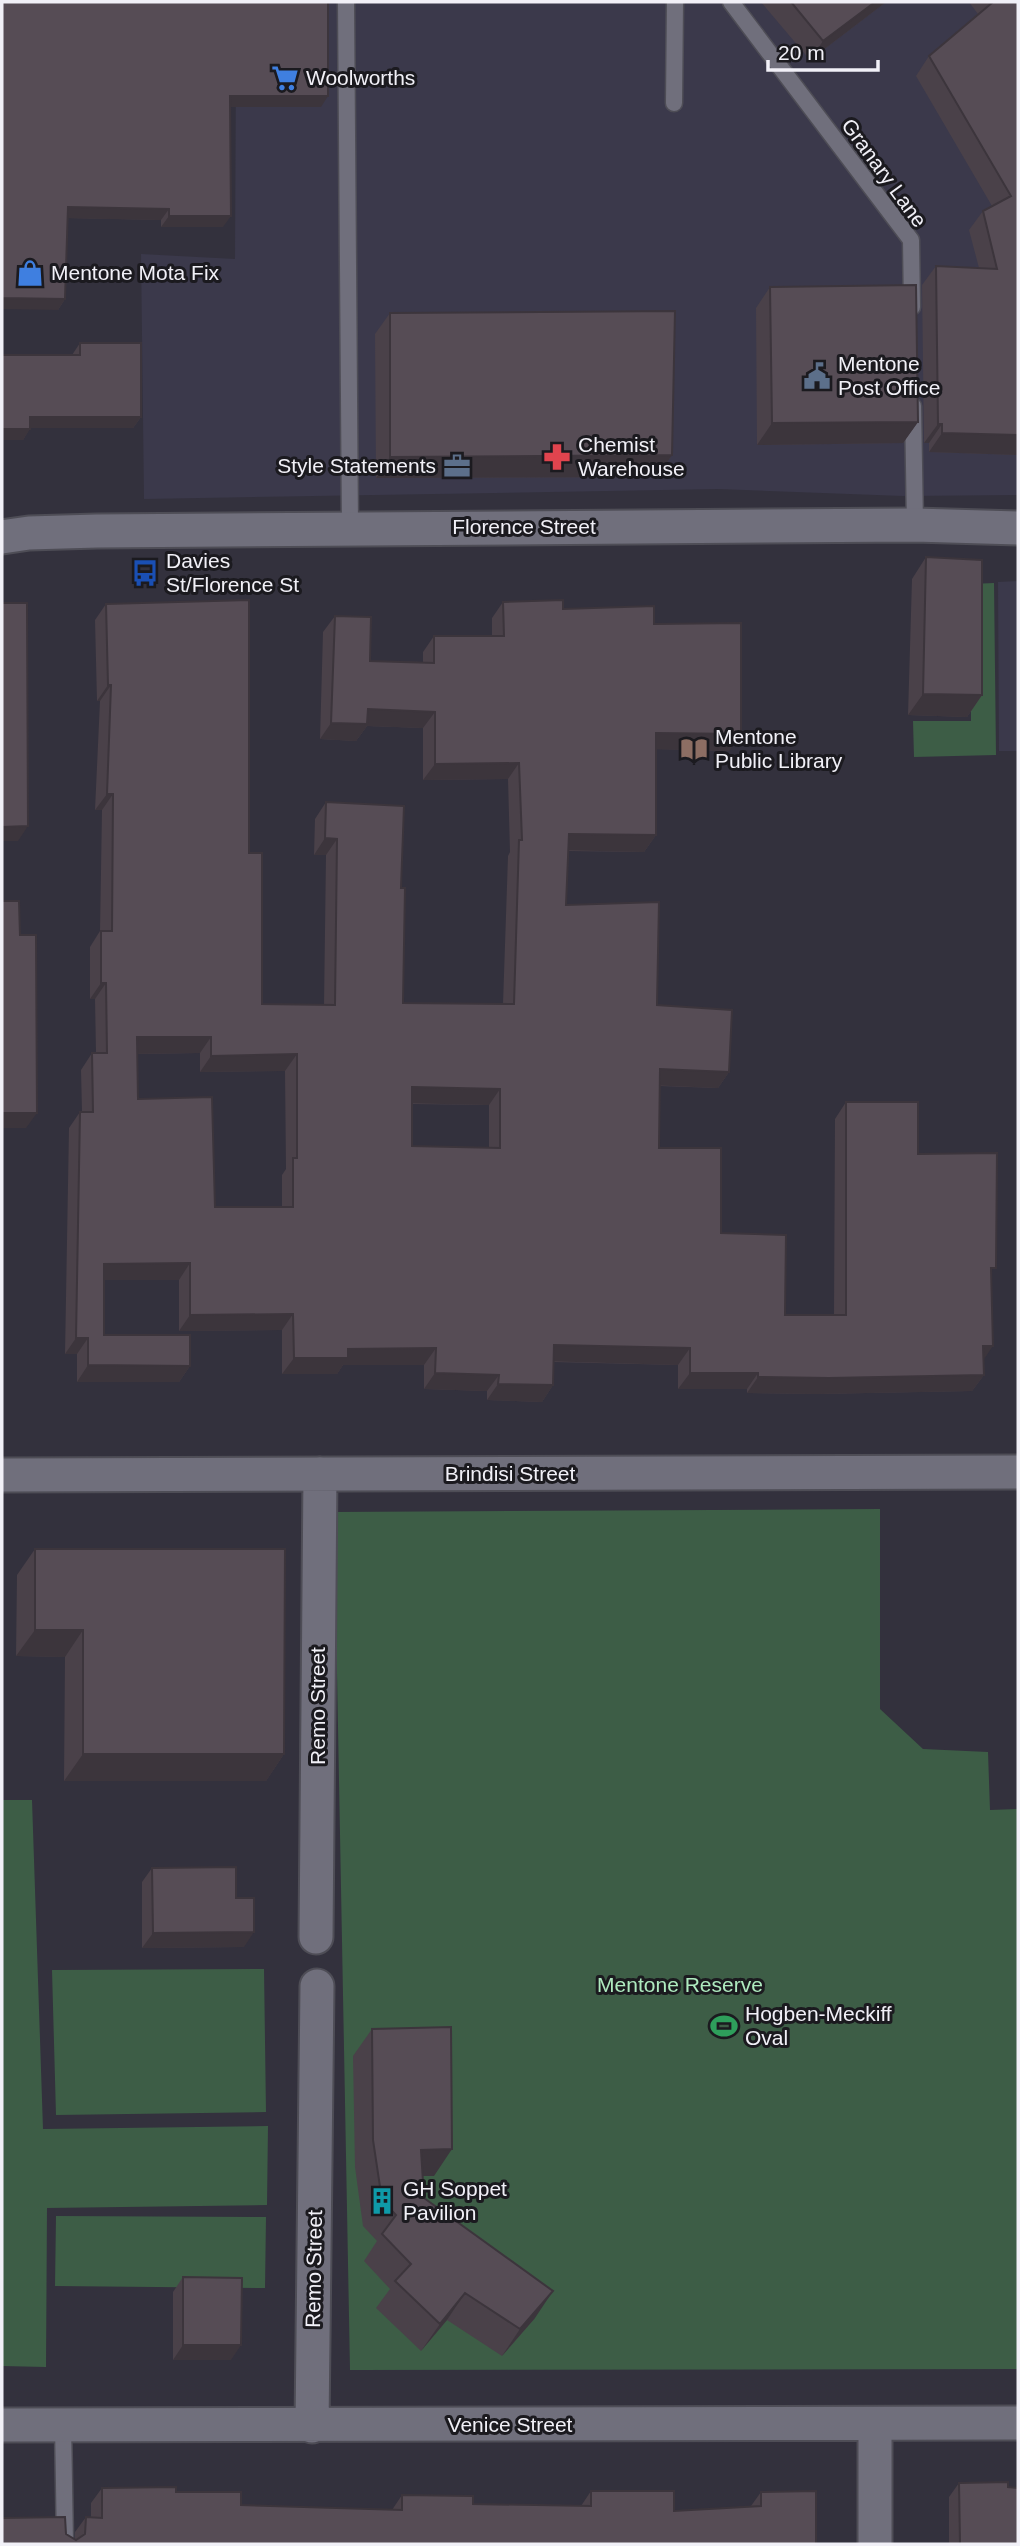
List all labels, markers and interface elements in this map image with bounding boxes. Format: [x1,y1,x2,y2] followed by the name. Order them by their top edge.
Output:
[768,28,878,72] scale bar
[778,41,825,64] text: 20 m
[270,63,300,93] supermarket icon: Woolworths
[306,66,415,89] place label: Woolworths
[837,114,931,231] street label: Granary Lane
[15,258,45,288] shop icon: Mentone Mota Fix
[51,261,220,284] place label: Mentone Mota Fix
[838,352,940,399] place label: Mentone Post Office
[802,361,832,391] public building icon: Mentone Post Office
[578,433,685,480] place label: Chemist Warehouse
[542,442,572,472] pharmacy icon: Chemist Warehouse
[442,451,472,481] office icon: Style Statements
[277,454,436,477] place label: Style Statements
[452,515,596,538] street label: Florence Street
[166,549,299,596] place label: Davies St/Florence St
[130,558,160,588] bus stop icon: Davies St/Florence St
[715,725,843,772] place label: Mentone Public Library
[679,734,709,764] library icon: Mentone Public Library
[445,1462,576,1485] street label: Brindisi Street
[306,1647,329,1765] street label: Remo Street
[597,1973,763,1996] park label: Mentone Reserve
[745,2002,892,2049] place label: Hogben-Meckiff Oval
[709,2011,739,2041] sports icon: Hogben-Meckiff Oval
[403,2177,507,2224] place label: GH Soppet Pavilion
[367,2186,397,2216] building icon: GH Soppet Pavilion
[301,2210,326,2328] street label: Remo Street
[448,2413,573,2436] street label: Venice Street

